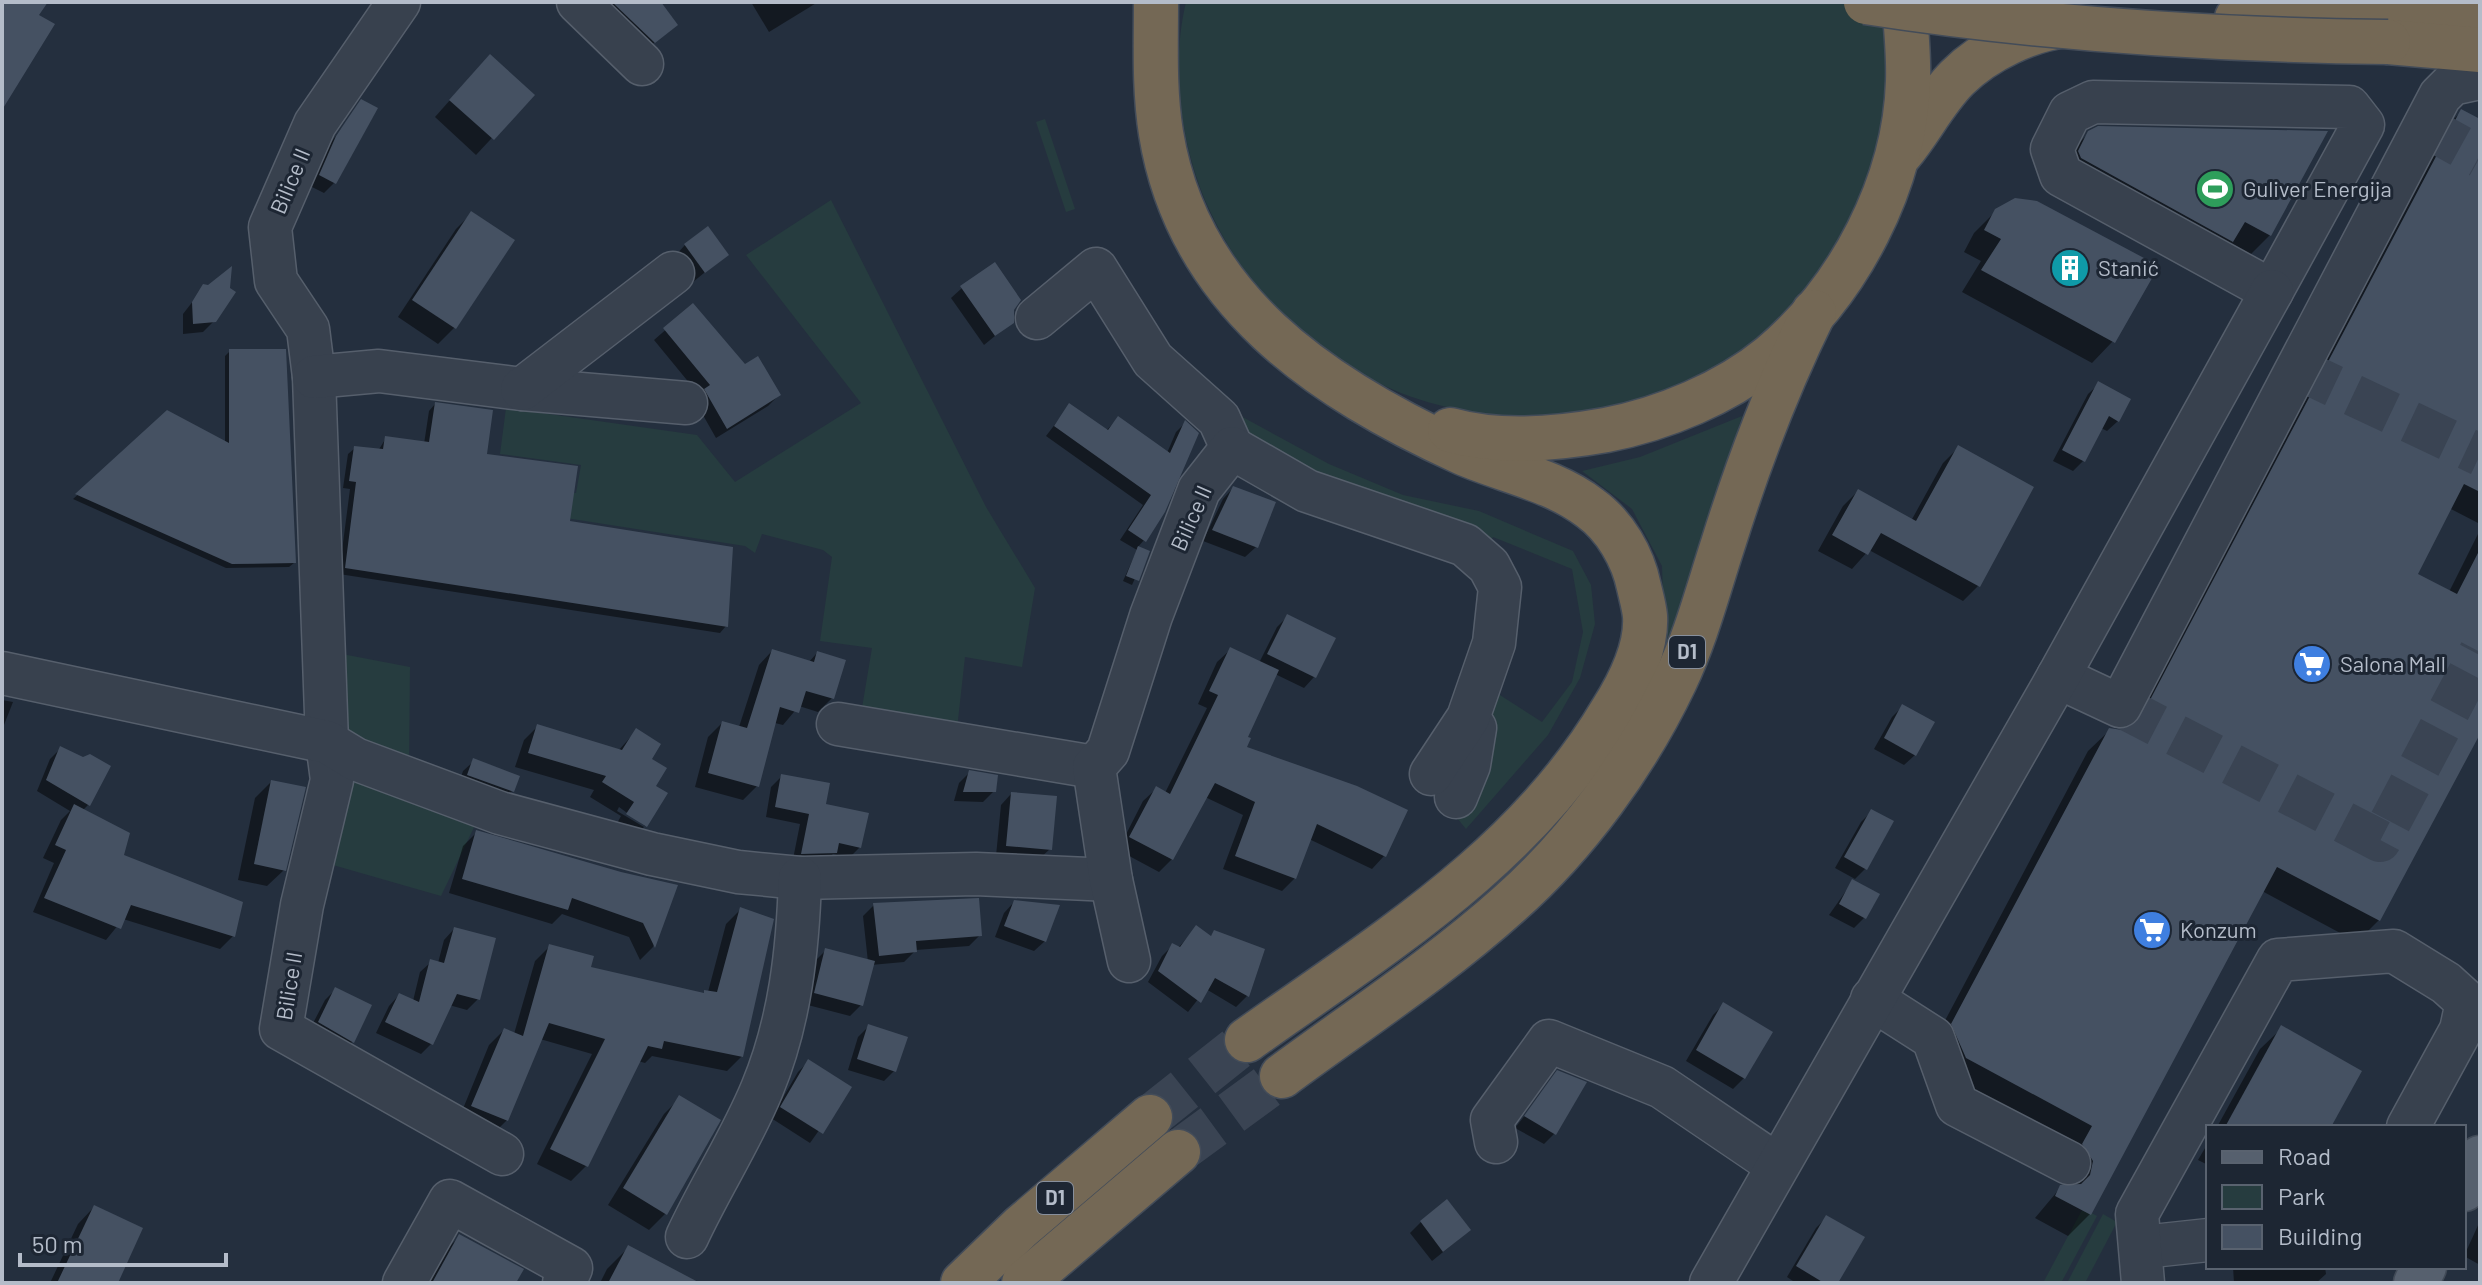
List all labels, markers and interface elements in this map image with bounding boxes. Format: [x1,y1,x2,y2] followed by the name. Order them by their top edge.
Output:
[264,144,315,217] street label: Bilice II
[2194,168,2236,210] sports icon: Guliver Energija
[2243,175,2392,201] place label: Guliver Energija
[2049,247,2091,289] building icon: Stanić
[2098,254,2159,280] place label: Stanić
[1164,481,1216,554] street label: Bilice II
[1669,636,1705,668] road number: D1
[2291,643,2333,685] supermarket icon: Salona Mall
[2340,650,2446,676] place label: Salona Mall
[2131,909,2173,951] supermarket icon: Konzum
[2180,916,2257,942] place label: Konzum
[270,950,306,1022] street label: Bilice II
[2206,1125,2466,1269] legend
[2278,1141,2331,1170] text: Road
[2278,1181,2325,1210] text: Park
[1037,1182,1073,1214] road number: D1
[20,1217,226,1267] scale bar
[2278,1221,2362,1250] text: Building
[32,1229,83,1258] text: 50 m

